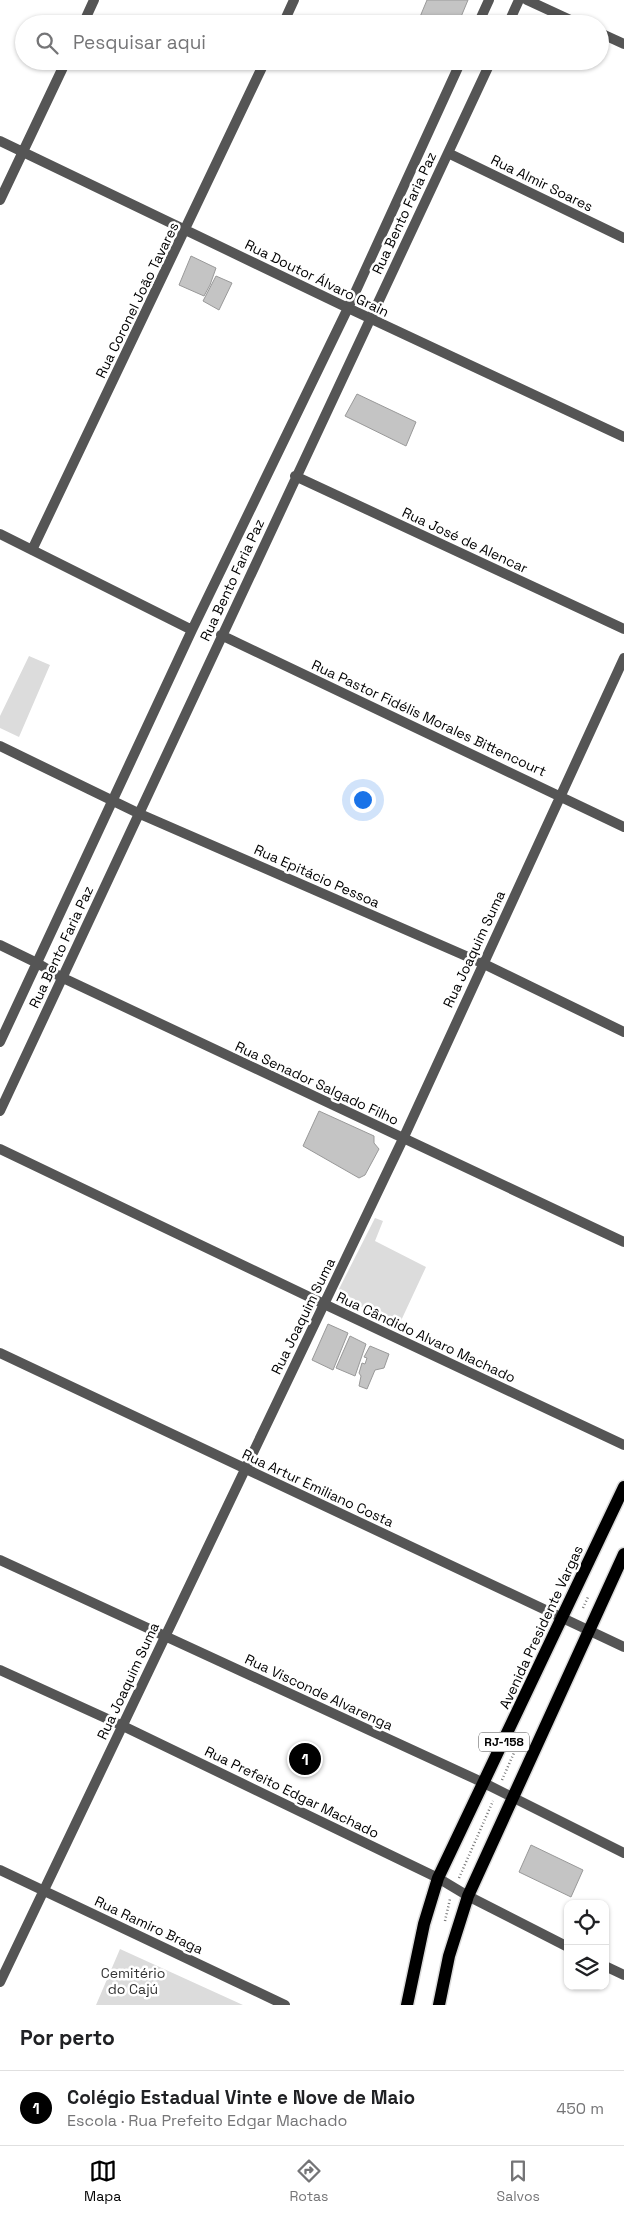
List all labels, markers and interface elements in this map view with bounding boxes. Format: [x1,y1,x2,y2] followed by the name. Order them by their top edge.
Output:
[15,15,609,70] search box
[33,29,61,57] icon: search
[73,30,206,55] text: Pesquisar aqui
[368,149,440,277] street label: Rua Bento Faria Paz
[488,150,596,216] street label: Rua Almir Soares
[91,219,183,381] street label: Rua Coronel João Tavares
[242,235,392,321] street label: Rua Doutor Álvaro Grain
[399,503,531,577] street label: Rua José de Alencar
[196,516,268,644] street label: Rua Bento Faria Paz
[309,656,549,780] street label: Rua Pastor Fidélis Morales Bittencourt
[350,787,376,813] your location
[251,840,383,912] street label: Rua Epitácio Pessoa
[25,883,97,1011] street label: Rua Bento Faria Paz
[439,887,509,1011] street label: Rua Joaquim Suma
[232,1037,402,1129] street label: Rua Senador Salgado Filho
[267,1255,339,1377] street label: Rua Joaquim Suma
[334,1288,518,1386] street label: Rua Cândido Alvaro Machado
[239,1445,397,1531] street label: Rua Artur Emiliano Costa
[495,1542,587,1712] street label: Avenida Presidente Vargas
[93,1619,163,1743] street label: Rua Joaquim Suma
[242,1650,396,1734] street label: Rua Visconde Alvarenga
[479,1732,529,1751] road number: RJ-158
[289,1740,321,1778] pin: 1
[202,1742,382,1842] street label: Rua Prefeito Edgar Machado
[92,1892,206,1958] street label: Rua Ramiro Braga
[564,1900,609,1990] map controls
[564,1900,609,1945] button: locate
[564,1945,609,1990] button: layers
[101,1964,165,1998] park label: Cemitério do Cajú
[20,2024,115,2051] text: Por perto
[67,2085,415,2110] text: Colégio Estadual Vinte e Nove de Maio
[32,2098,40,2119] text: 1
[556,2098,604,2119] text: 450 m
[67,2110,347,2131] text: Escola · Rua Prefeito Edgar Machado
[84,2157,121,2205] tab: Mapa
[289,2157,328,2205] tab: Rotas
[497,2157,540,2205] tab: Salvos

